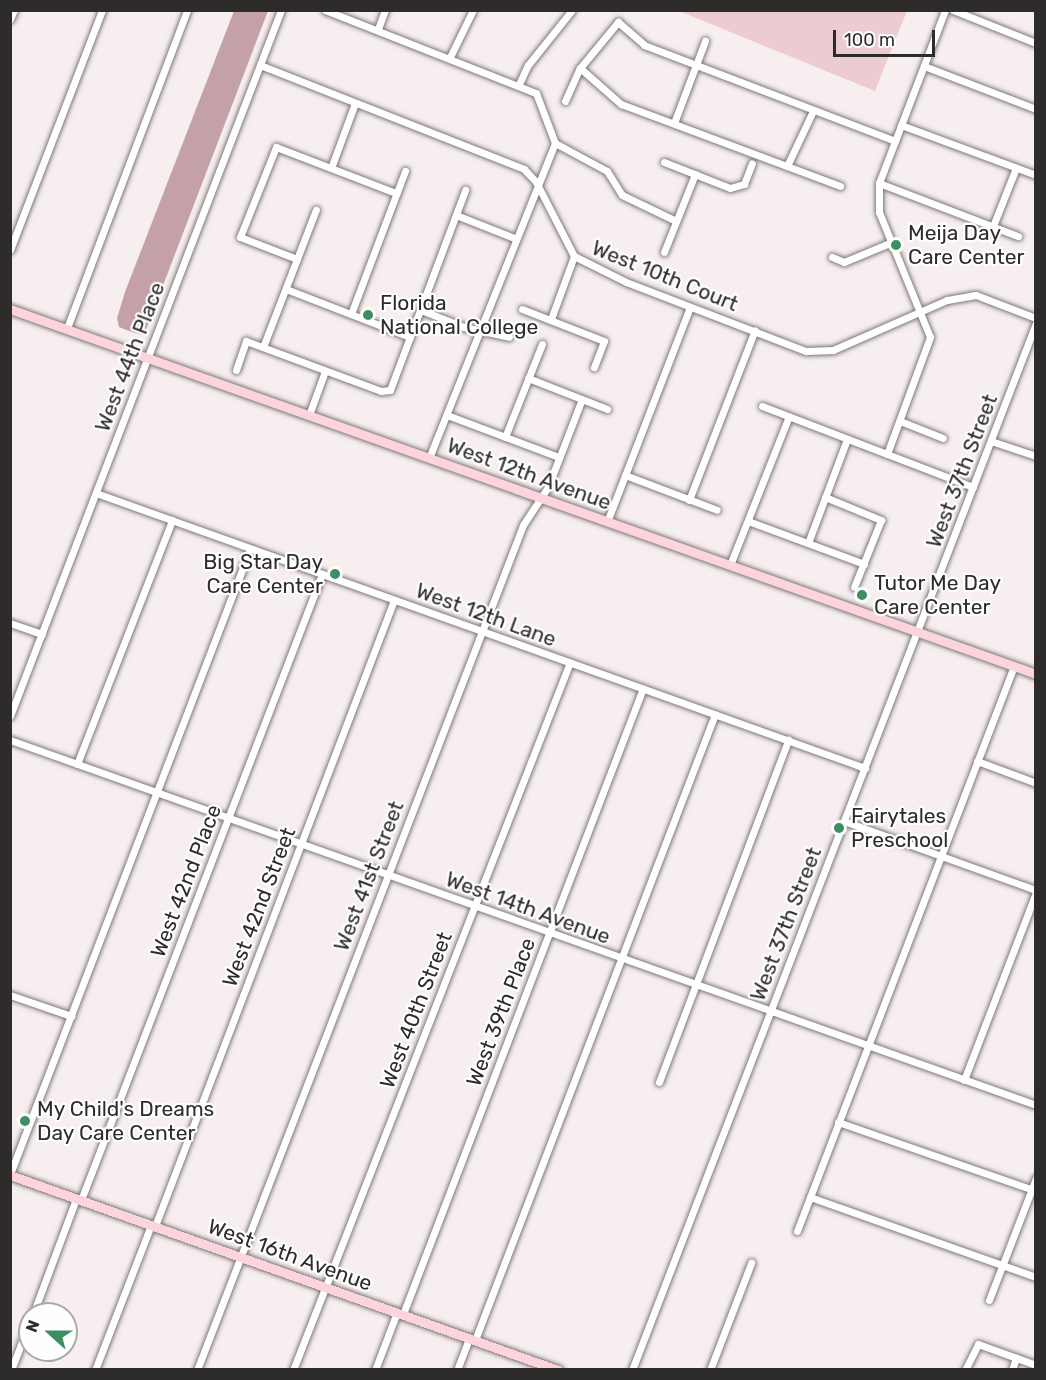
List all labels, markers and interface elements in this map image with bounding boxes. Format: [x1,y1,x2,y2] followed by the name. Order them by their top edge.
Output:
[836,18,938,56] scale bar
[844,29,895,51] text: 100 m
[908,220,1025,270] place label: Meija Day Care Center
[588,235,742,317] street label: West 10th Court
[889,238,903,252] marker: Meija Day Care Center
[90,279,170,435] street label: West 44th Place
[380,290,538,340] place label: Florida National College
[361,308,375,322] marker: Florida National College
[921,391,1003,551] street label: West 37th Street
[443,433,615,515] street label: West 12th Avenue
[203,549,323,599] place label: Big Star Day Care Center
[328,567,342,581] marker: Big Star Day Care Center
[874,570,1002,620] place label: Tutor Me Day Care Center
[412,578,560,652] street label: West 12th Lane
[855,588,869,602] marker: Tutor Me Day Care Center
[329,797,409,955] street label: West 41st Street
[145,801,227,961] street label: West 42nd Place
[851,803,948,853] place label: Fairytales Preschool
[832,821,846,835] marker: Fairytales Preschool
[217,824,301,990] street label: West 42nd Street
[745,844,827,1004] street label: West 37th Street
[442,866,614,950] street label: West 14th Avenue
[375,928,457,1092] street label: West 40th Street
[461,934,541,1090] street label: West 39th Place
[37,1096,215,1146] place label: My Child's Dreams Day Care Center
[18,1114,32,1128] marker: My Child's Dreams Day Care Center
[204,1213,376,1297] street label: West 16th Avenue
[18,1302,78,1362] north arrow
[22,1317,44,1335] text: N

